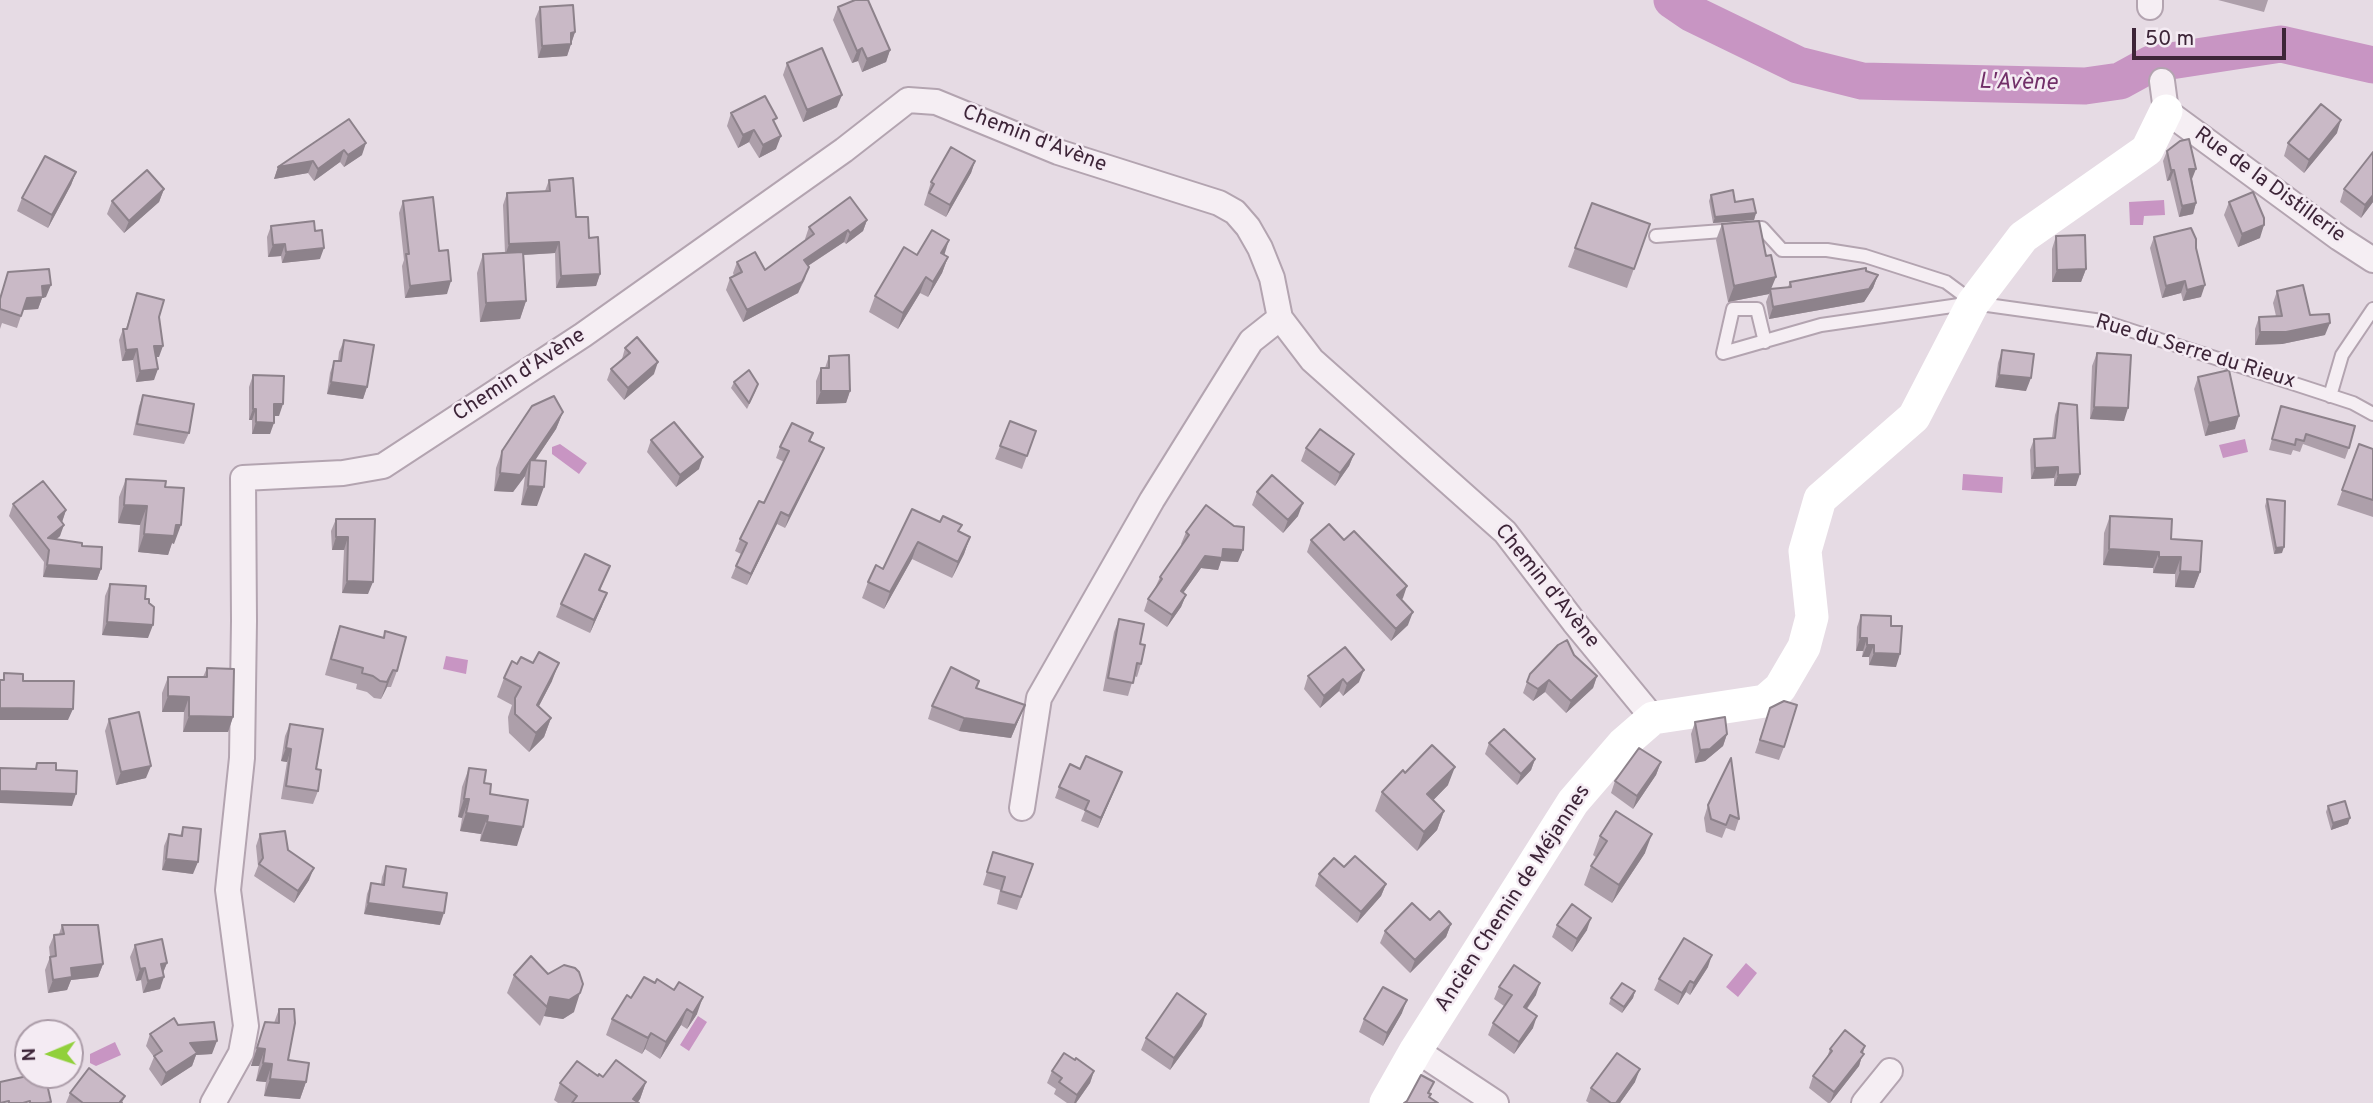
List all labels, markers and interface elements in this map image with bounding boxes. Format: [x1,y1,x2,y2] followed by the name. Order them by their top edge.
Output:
[2135,14,2289,58] scale bar
[2145,26,2194,53] text: 50 m
[1978,70,2058,98] water label: L'Avène
[958,101,1110,179] street label: Chemin d'Avène
[2189,123,2349,249] street label: Rue de la Distillerie
[2092,311,2298,395] street label: Rue du Serre du Rieux
[449,324,591,428] street label: Chemin d'Avène
[1488,520,1604,654] street label: Chemin d'Avène
[1431,781,1597,1017] street label: Ancien Chemin de Méjannes
[14,1019,84,1089] north arrow
[18,1047,42,1062] text: N

